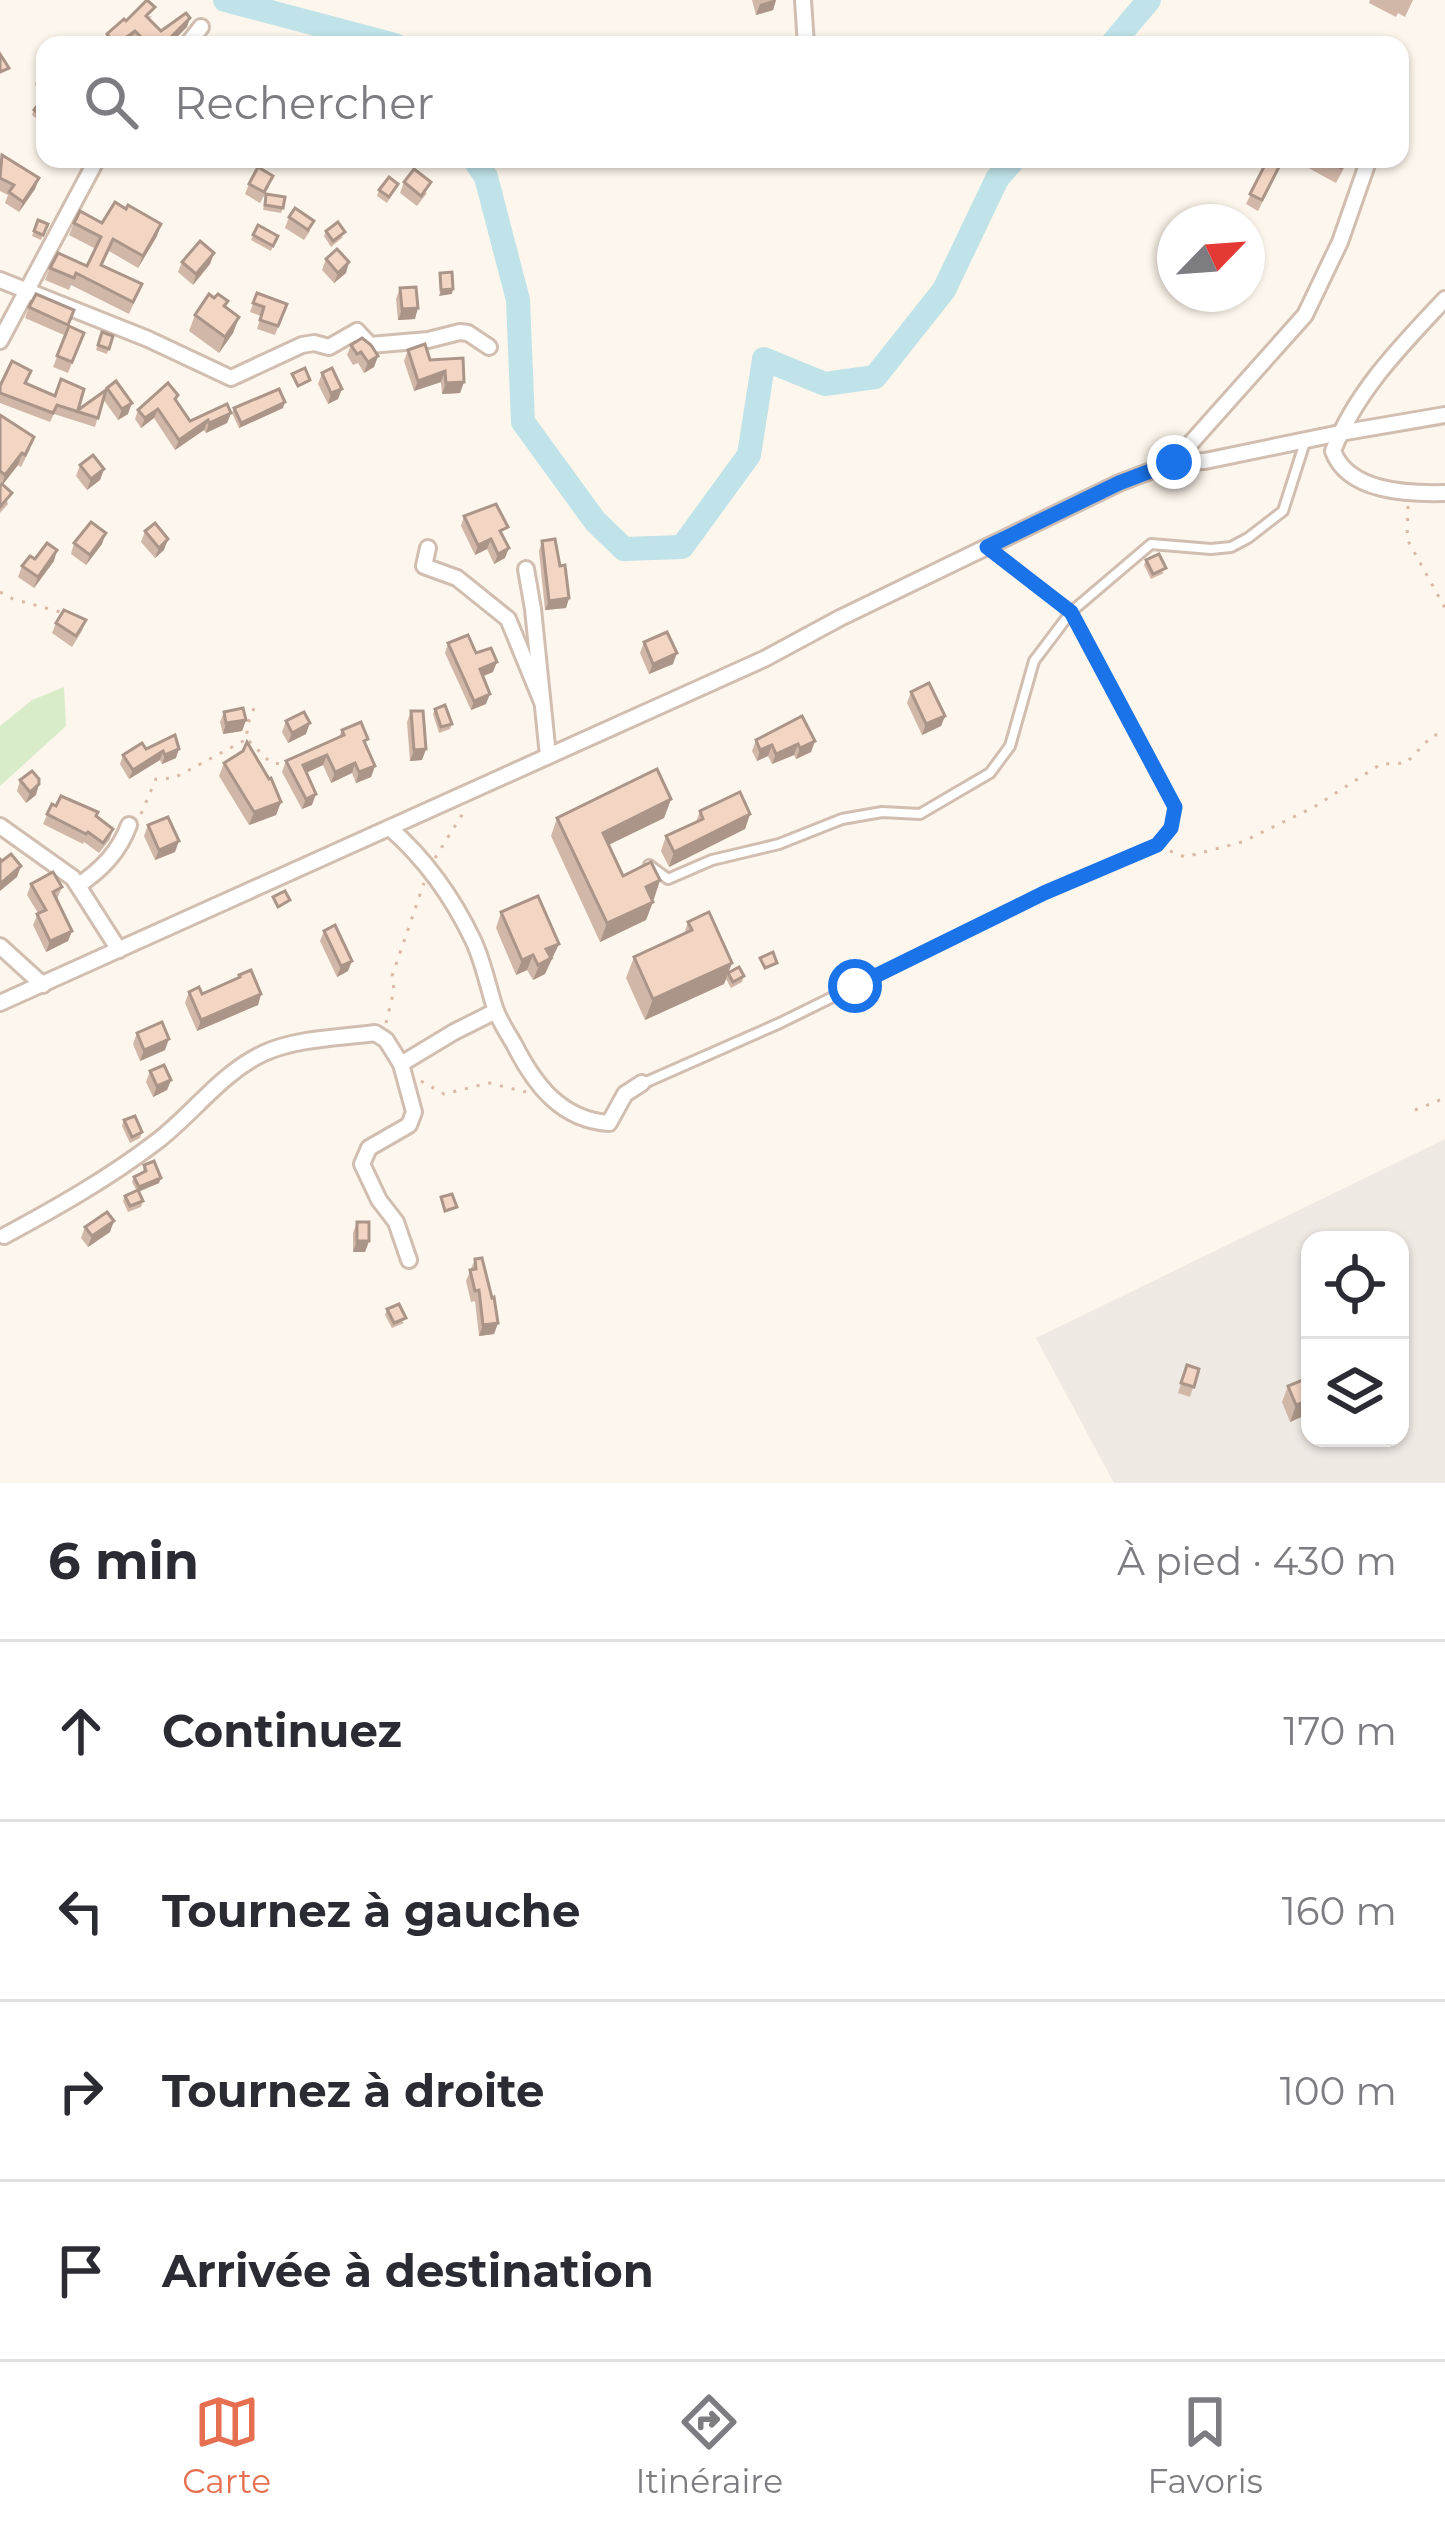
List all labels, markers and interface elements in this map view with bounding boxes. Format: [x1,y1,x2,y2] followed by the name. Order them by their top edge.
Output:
[36,36,1409,168] search box
[78,69,144,135] icon: search
[174,75,434,130] text: Rechercher
[1157,204,1265,312] north arrow
[1147,435,1201,489] route end
[828,959,882,1013] route start
[1301,1231,1409,1447] map controls
[1301,1231,1409,1339] button: locate
[1301,1339,1409,1447] button: layers
[48,1530,199,1592] text: 6 min
[1117,1537,1397,1585] text: À pied · 430 m
[48,1698,114,1764] icon: ahead
[162,1703,402,1758] text: Continuez
[1283,1707,1397,1755] text: 170 m
[48,1878,114,1944] icon: left
[162,1883,580,1938] text: Tournez à gauche
[1282,1887,1397,1935] text: 160 m
[48,2058,114,2124] icon: right
[162,2063,544,2118] text: Tournez à droite
[1280,2067,1397,2115] text: 100 m
[48,2238,114,2304] icon: arrive
[162,2243,654,2298] text: Arrivée à destination
[182,2389,271,2501] tab: Carte
[636,2389,783,2501] tab: Itinéraire
[1147,2389,1263,2501] tab: Favoris

